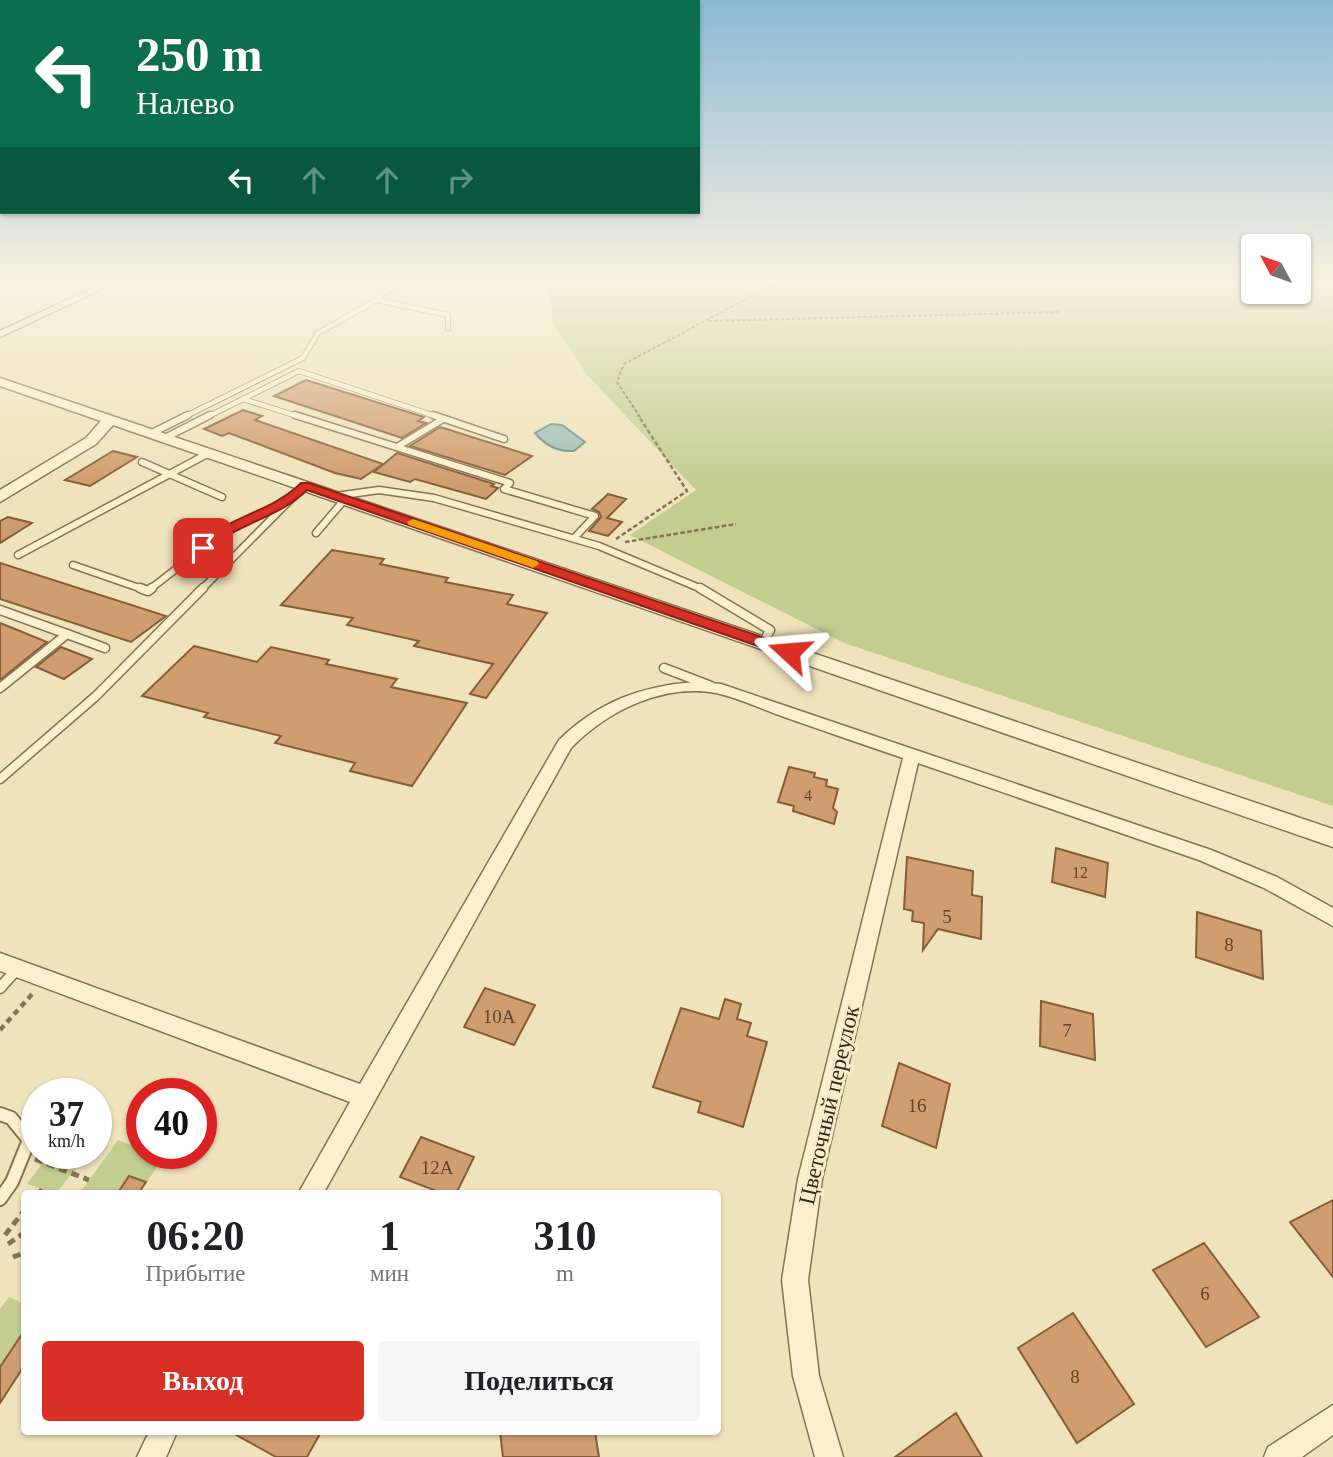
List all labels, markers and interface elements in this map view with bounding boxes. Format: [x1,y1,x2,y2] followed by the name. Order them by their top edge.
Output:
[136,27,263,82] text: 250 m
[21,28,112,119] icon: left
[136,85,235,121] text: Налево
[222,161,260,199] icon: left
[295,161,333,199] icon: ahead
[368,161,406,199] icon: ahead
[441,161,479,199] icon: right
[1241,234,1311,304] north arrow
[1241,234,1311,304] map controls
[173,518,233,578] pin
[184,529,222,567] icon: arrive
[752,615,826,689] position arrow
[804,787,812,804] house number: 4
[1072,864,1088,881] house number: 12
[942,906,952,927] house number: 5
[1224,934,1234,955] house number: 8
[794,1002,864,1207] street label: Цветочный переулок
[483,1006,516,1027] house number: 10А
[1062,1020,1072,1041] house number: 7
[126,1078,217,1169] speed limit sign: 40
[49,1095,84,1134] text: 37
[908,1095,927,1116] house number: 16
[48,1131,85,1151] text: km/h
[421,1157,454,1178] house number: 12А
[146,1213,244,1259] text: 06:20
[379,1213,400,1259] text: 1
[534,1213,597,1259] text: 310
[145,1261,246,1286] text: Прибытие
[370,1261,409,1286] text: мин
[556,1261,574,1286] text: m
[1200,1283,1210,1304] house number: 6
[42,1341,364,1421] button: Выход
[378,1341,700,1421] button: Поделиться
[1070,1366,1080,1387] house number: 8

